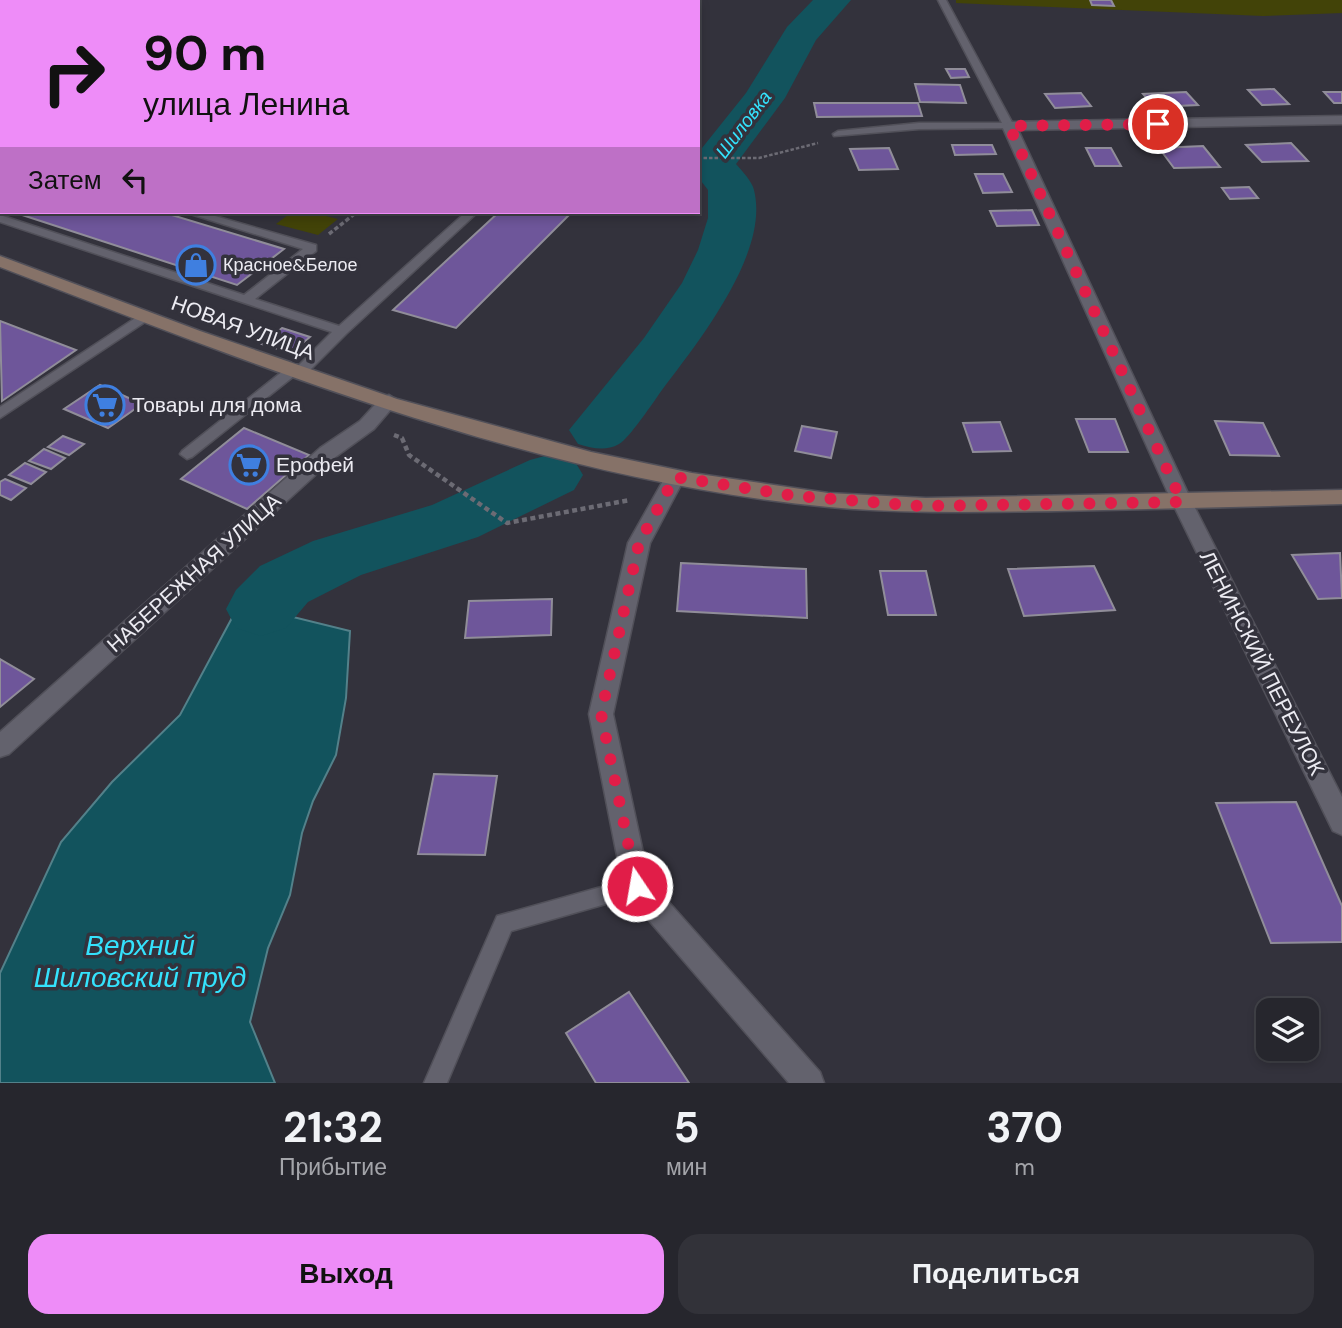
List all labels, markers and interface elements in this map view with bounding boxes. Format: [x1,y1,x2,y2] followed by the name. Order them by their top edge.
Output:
[143,21,266,85] text: 90 m
[28,28,119,119] icon: right
[143,83,349,125] text: улица Ленина
[710,85,777,163] water label: Шиловка
[1128,94,1188,154] pin
[1139,105,1177,143] icon: arrive
[116,161,154,199] icon: left
[28,163,102,197] text: Затем
[175,244,217,286] shop icon: Красное&Белое
[223,253,358,277] place label: Красное&Белое
[167,289,319,367] street label: НОВАЯ УЛИЦА
[84,384,126,426] supermarket icon: Товары для дома
[132,391,302,419] place label: Товары для дома
[228,444,270,486] supermarket icon: Ерофей
[276,451,354,479] place label: Ерофей
[101,487,287,659] street label: НАБЕРЕЖНАЯ УЛИЦА
[1193,546,1331,781] street label: ЛЕНИНСКИЙ ПЕРЕУЛОК
[600,849,674,923] position arrow
[34,927,246,996] water label: Верхний Шиловский пруд
[1256,998,1319,1061] map controls
[1256,998,1319,1061] button: layers
[283,1100,383,1155] text: 21:32
[674,1100,700,1155] text: 5
[986,1100,1063,1155] text: 370
[279,1152,387,1182] text: Прибытие
[666,1152,707,1182] text: мин
[1014,1152,1035,1182] text: m
[28,1234,664,1314] button: Выход
[678,1234,1314,1314] button: Поделиться

